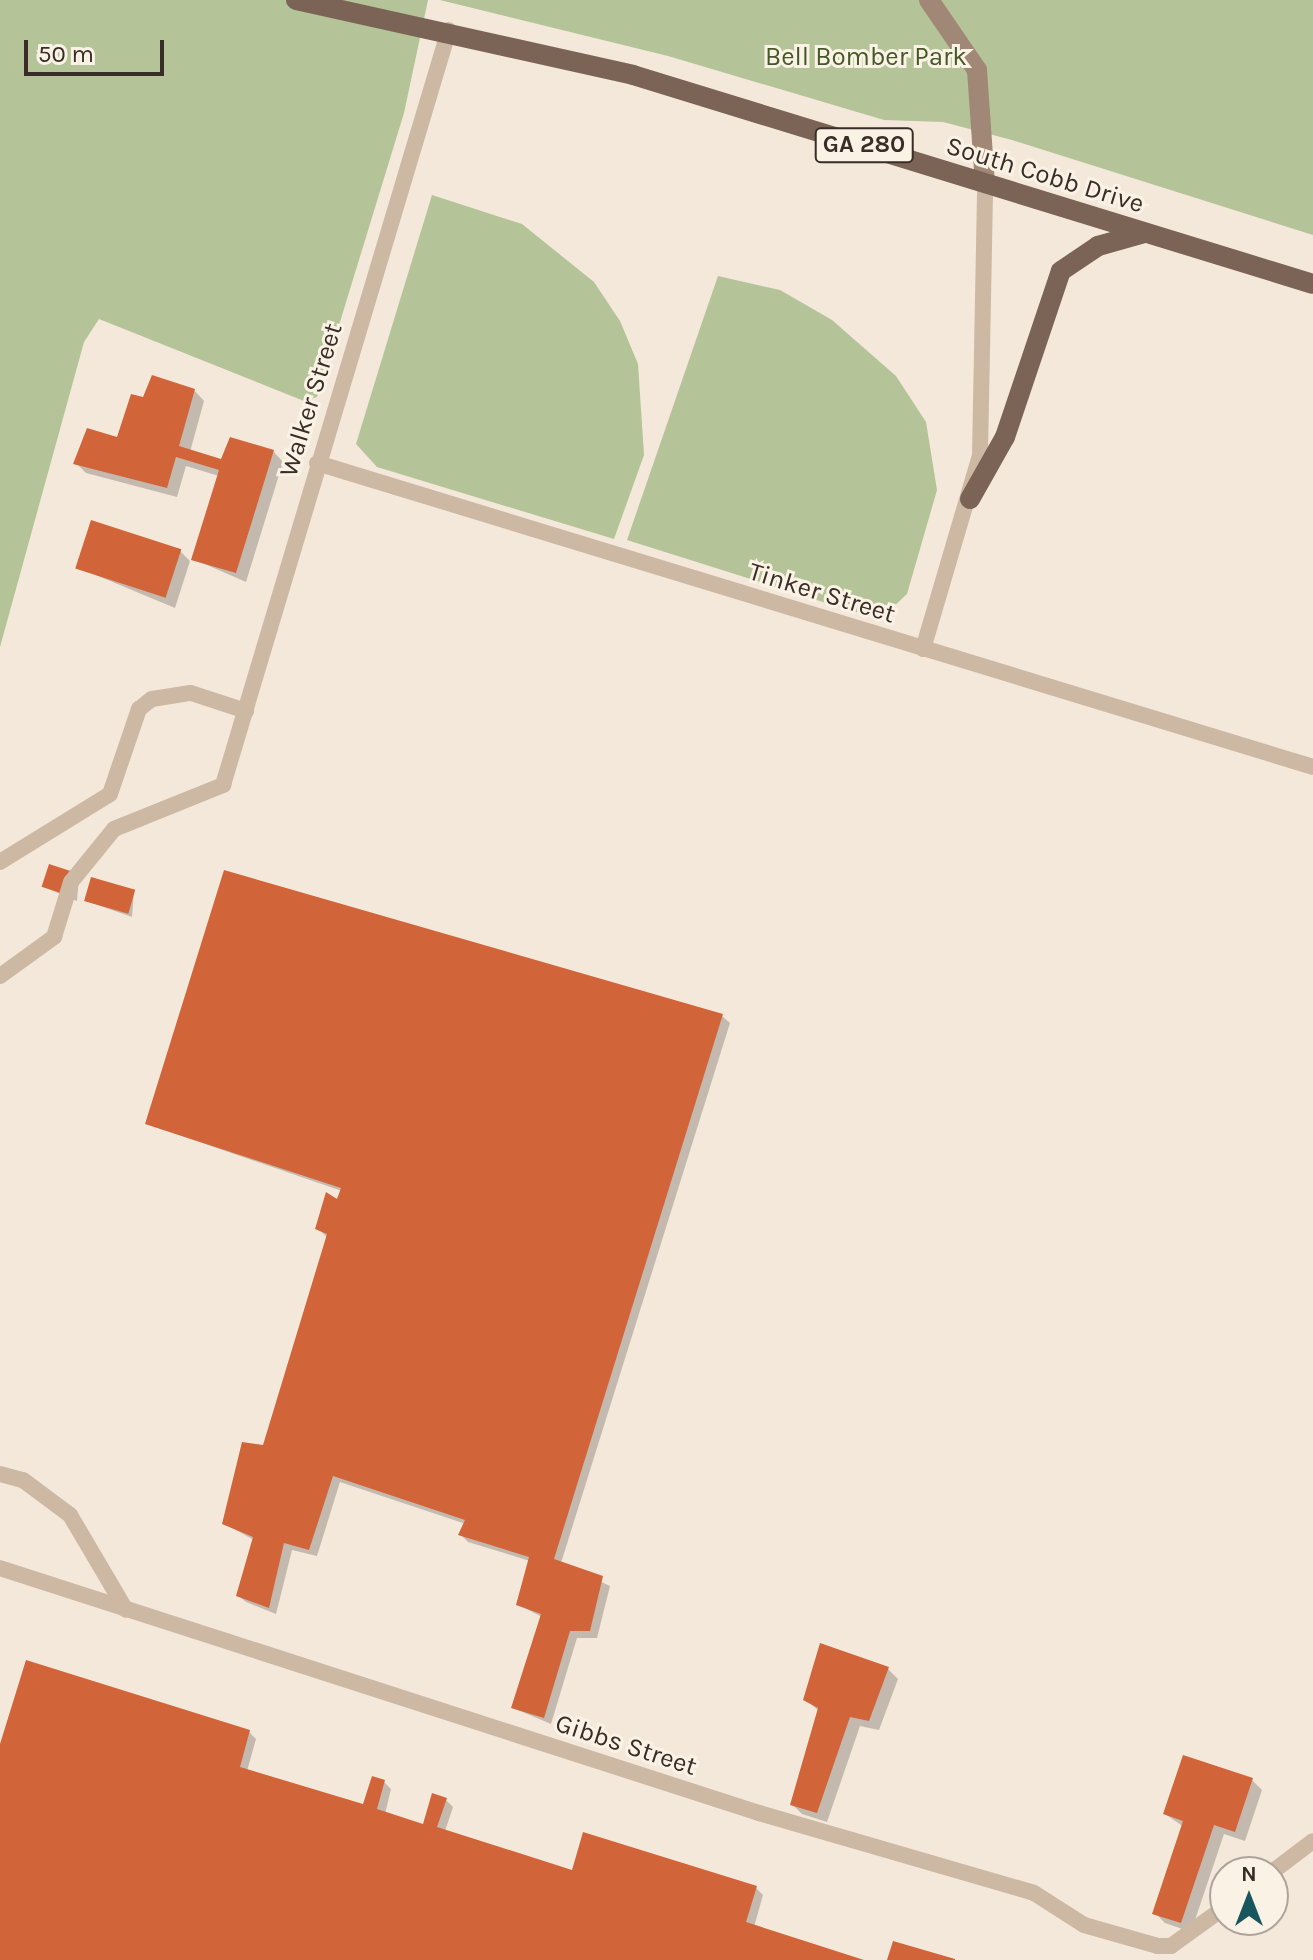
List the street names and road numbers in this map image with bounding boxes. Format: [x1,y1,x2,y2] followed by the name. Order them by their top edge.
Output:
[814,125,914,165] road number: GA 280
[942,130,1148,220] street label: South Cobb Drive
[273,319,349,481] street label: Walker Street
[745,556,899,630] street label: Tinker Street
[552,1708,700,1782] street label: Gibbs Street

